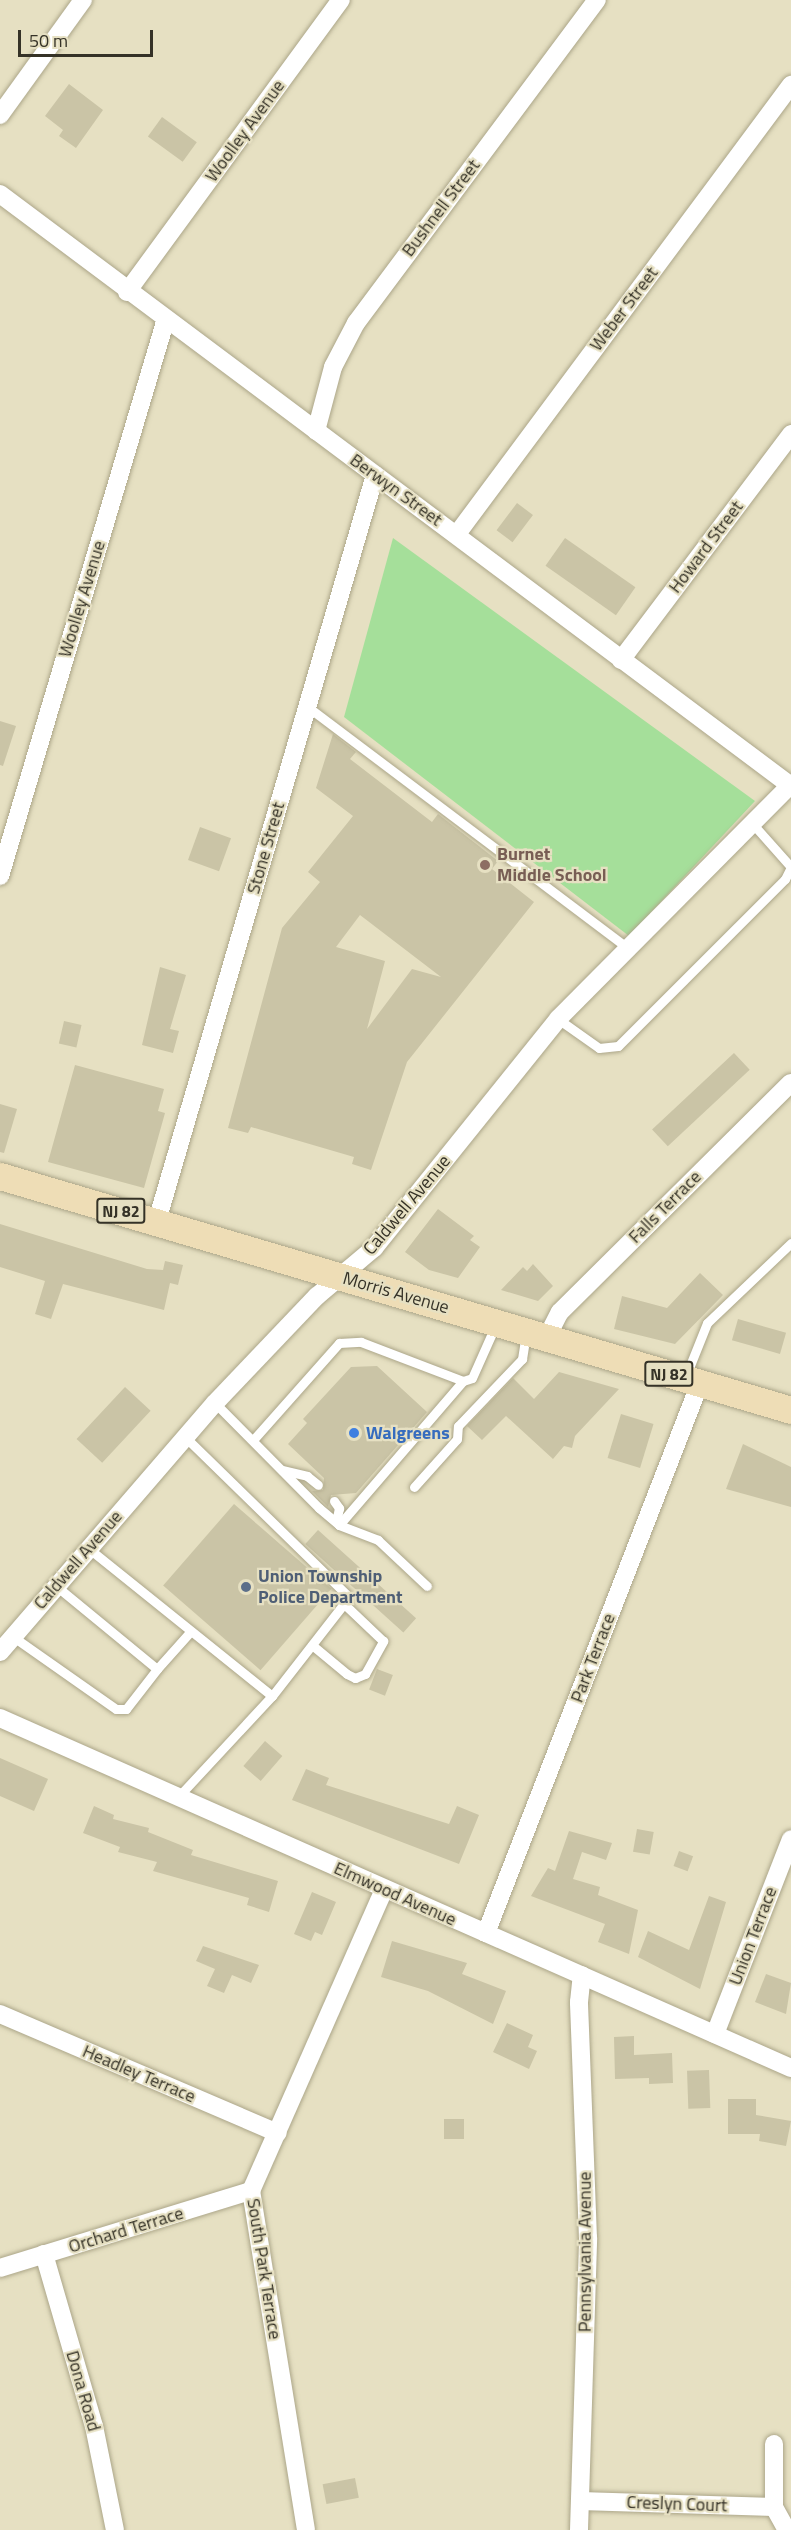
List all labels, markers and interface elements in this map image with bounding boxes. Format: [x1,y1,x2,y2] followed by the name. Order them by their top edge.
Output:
[21,18,156,56] scale bar
[29,27,68,54] text: 50 m
[201,76,289,186] street label: Woolley Avenue
[397,155,485,261] street label: Bushnell Street
[585,263,663,355] street label: Weber Street
[346,449,446,531] street label: Berwyn Street
[664,497,748,597] street label: Howard Street
[54,538,110,660] street label: Woolley Avenue
[243,800,289,896] street label: Stone Street
[497,844,607,886] place label: Burnet Middle School
[478,858,492,872] marker: Burnet Middle School
[359,1151,455,1259] street label: Caldwell Avenue
[624,1166,706,1248] street label: Falls Terrace
[96,1198,146,1224] road number: NJ 82
[340,1268,452,1318] street label: Morris Avenue
[644,1361,694,1387] road number: NJ 82
[366,1422,450,1444] place label: Walgreens
[347,1426,361,1440] marker: Walgreens
[29,1506,127,1614] street label: Caldwell Avenue
[258,1566,402,1608] place label: Union Township Police Department
[239,1580,253,1594] marker: Union Township Police Department
[566,1610,620,1706] street label: Park Terrace
[331,1857,459,1931] street label: Elmwood Avenue
[724,1884,782,1988] street label: Union Terrace
[79,2040,199,2108] street label: Headley Terrace
[574,2172,596,2332] street label: Pennsylvania Avenue
[242,2197,286,2341] street label: South Park Terrace
[66,2202,186,2258] street label: Orchard Terrace
[61,2348,105,2434] street label: Dona Road
[626,2491,728,2517] street label: Creslyn Court

